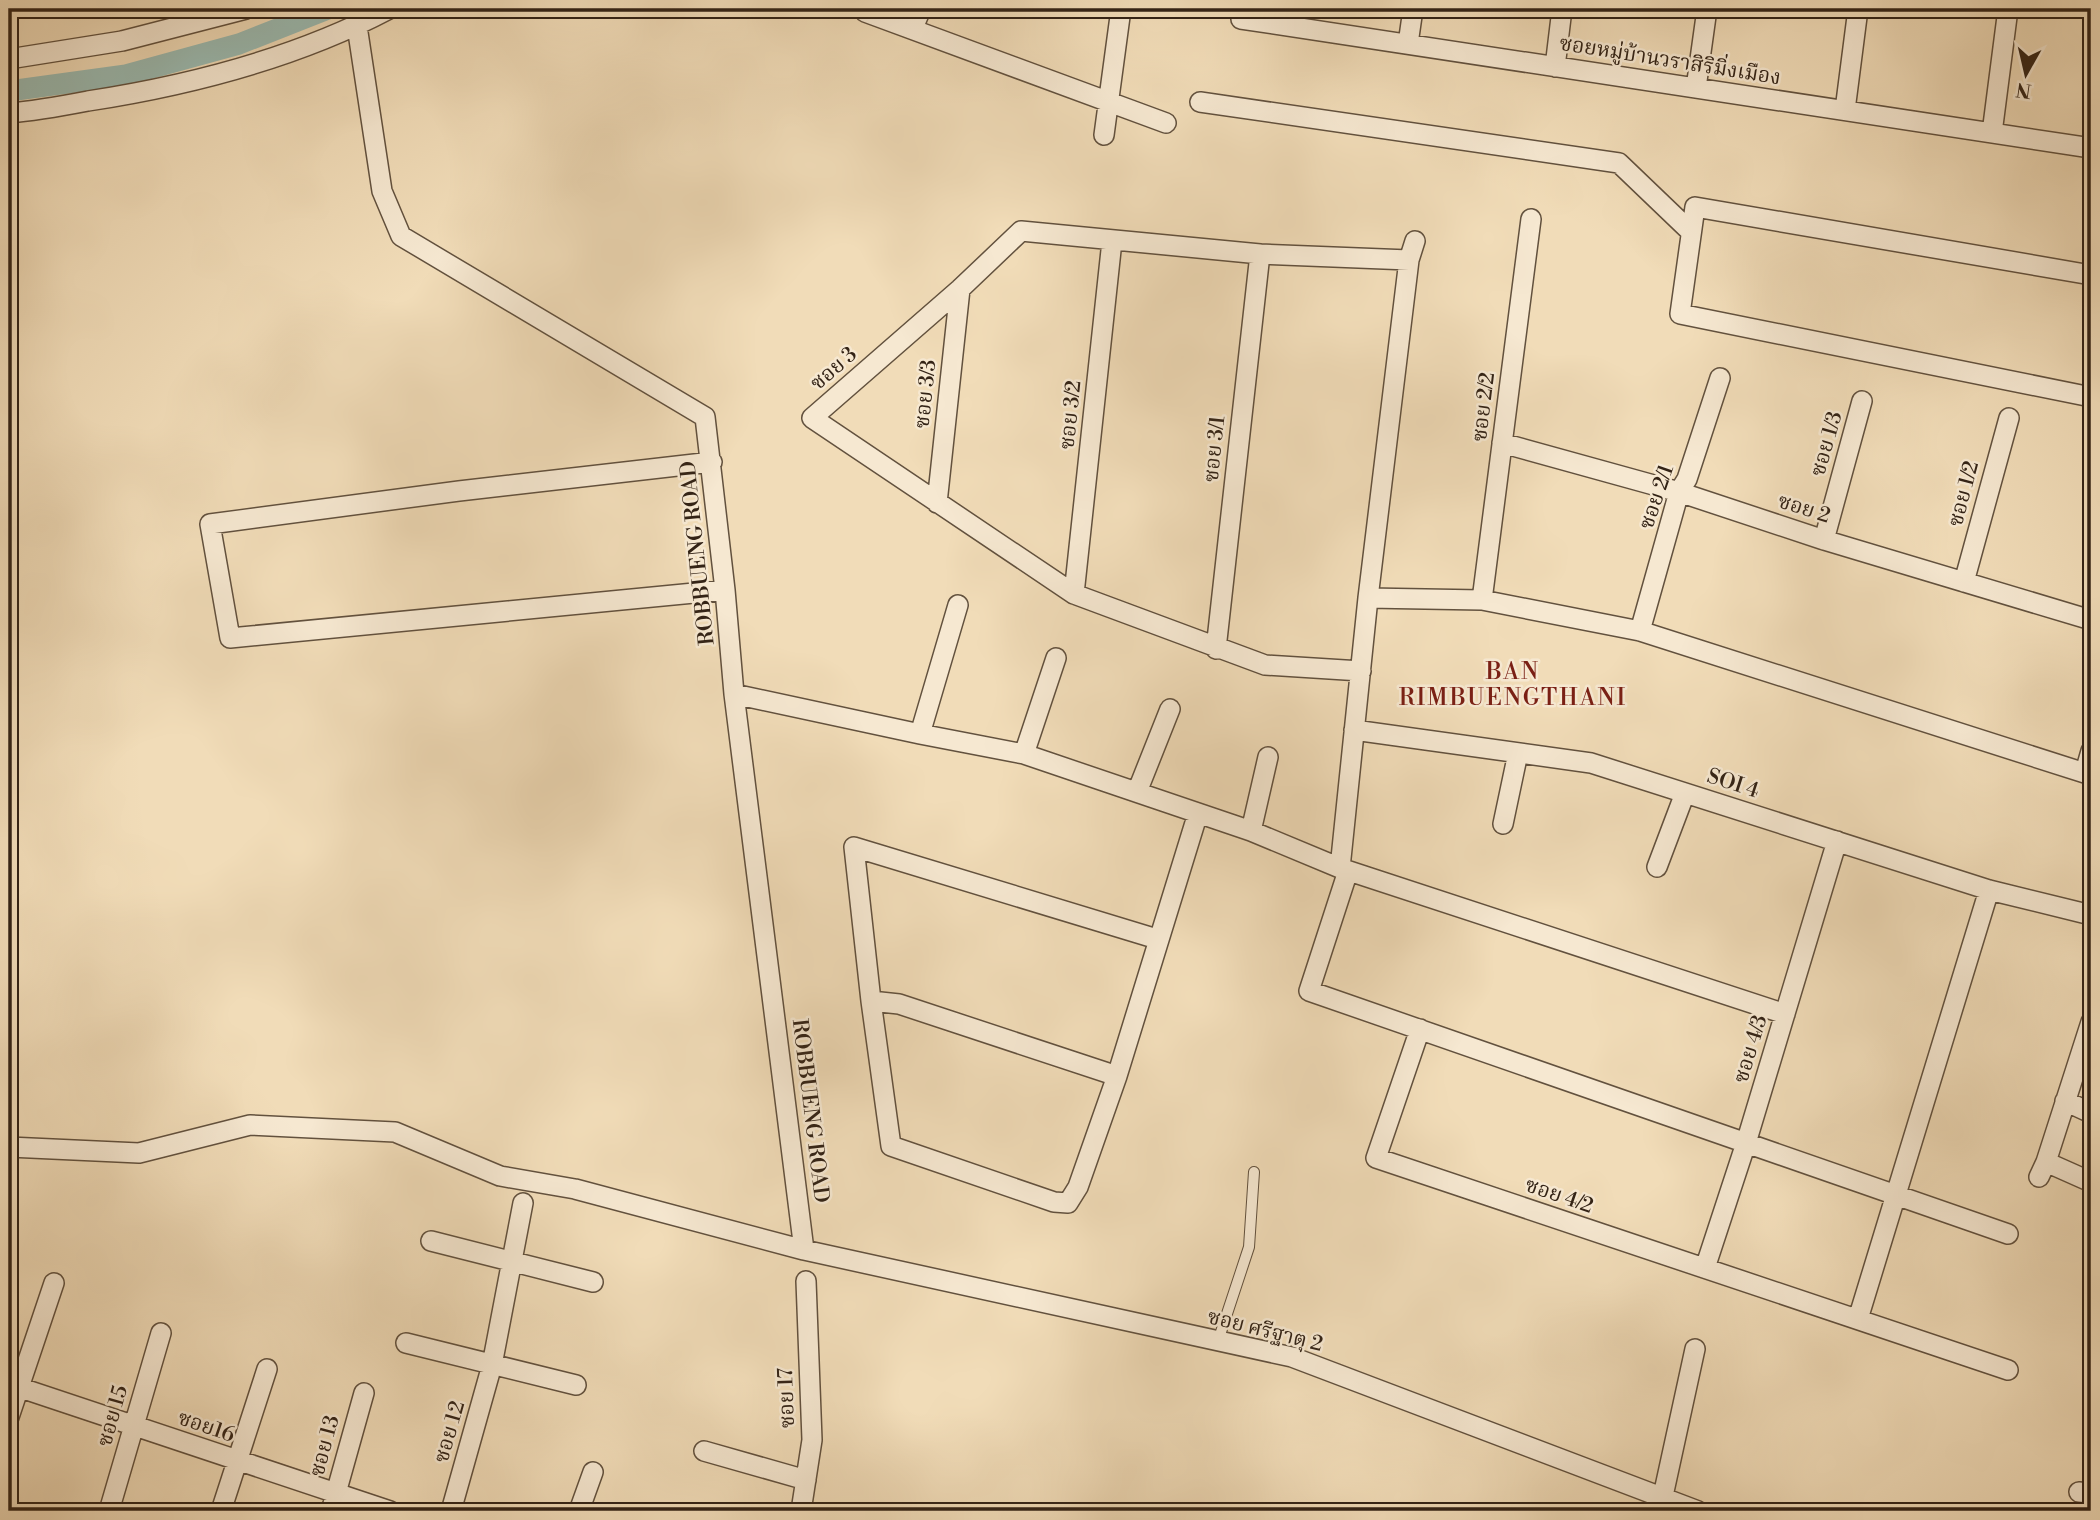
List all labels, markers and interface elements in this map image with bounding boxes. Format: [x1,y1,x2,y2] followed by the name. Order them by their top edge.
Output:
[1558,27,1783,91] street label: ซอยหมู่บ้านวราสิริมิ่งเมือง
[1992,38,2062,108] north arrow
[2015,77,2033,103] text: N
[805,342,863,396] street label: ซอย 3
[909,358,943,430] street label: ซอย 3/3
[1467,371,1501,443] street label: ซอย 2/2
[1054,379,1088,451] street label: ซอย 3/2
[1805,408,1849,480] street label: ซอย 1/3
[1199,415,1231,483] street label: ซอย 3/1
[1943,458,1985,530] street label: ซอย 1/2
[675,460,721,646] street label: ROBBUENG ROAD
[1634,461,1680,533] street label: ซอย 2/1
[1774,488,1834,530] street label: ซอย 2
[1399,658,1627,712] district label: BAN RIMBUENGTHANI
[1704,763,1762,805] street label: SOI 4
[1728,1012,1774,1086] street label: ซอย 4/3
[786,1018,834,1204] street label: ROBBUENG ROAD
[1522,1172,1596,1220] street label: ซอย 4/2
[1205,1304,1325,1358] street label: ซอย ศรีฐาตุ 2
[773,1367,801,1429] street label: ซอย 17
[92,1382,134,1450] street label: ซอย 15
[429,1398,471,1466] street label: ซอย 12
[174,1405,238,1449] street label: ซอย16
[304,1412,346,1480] street label: ซอย 13

